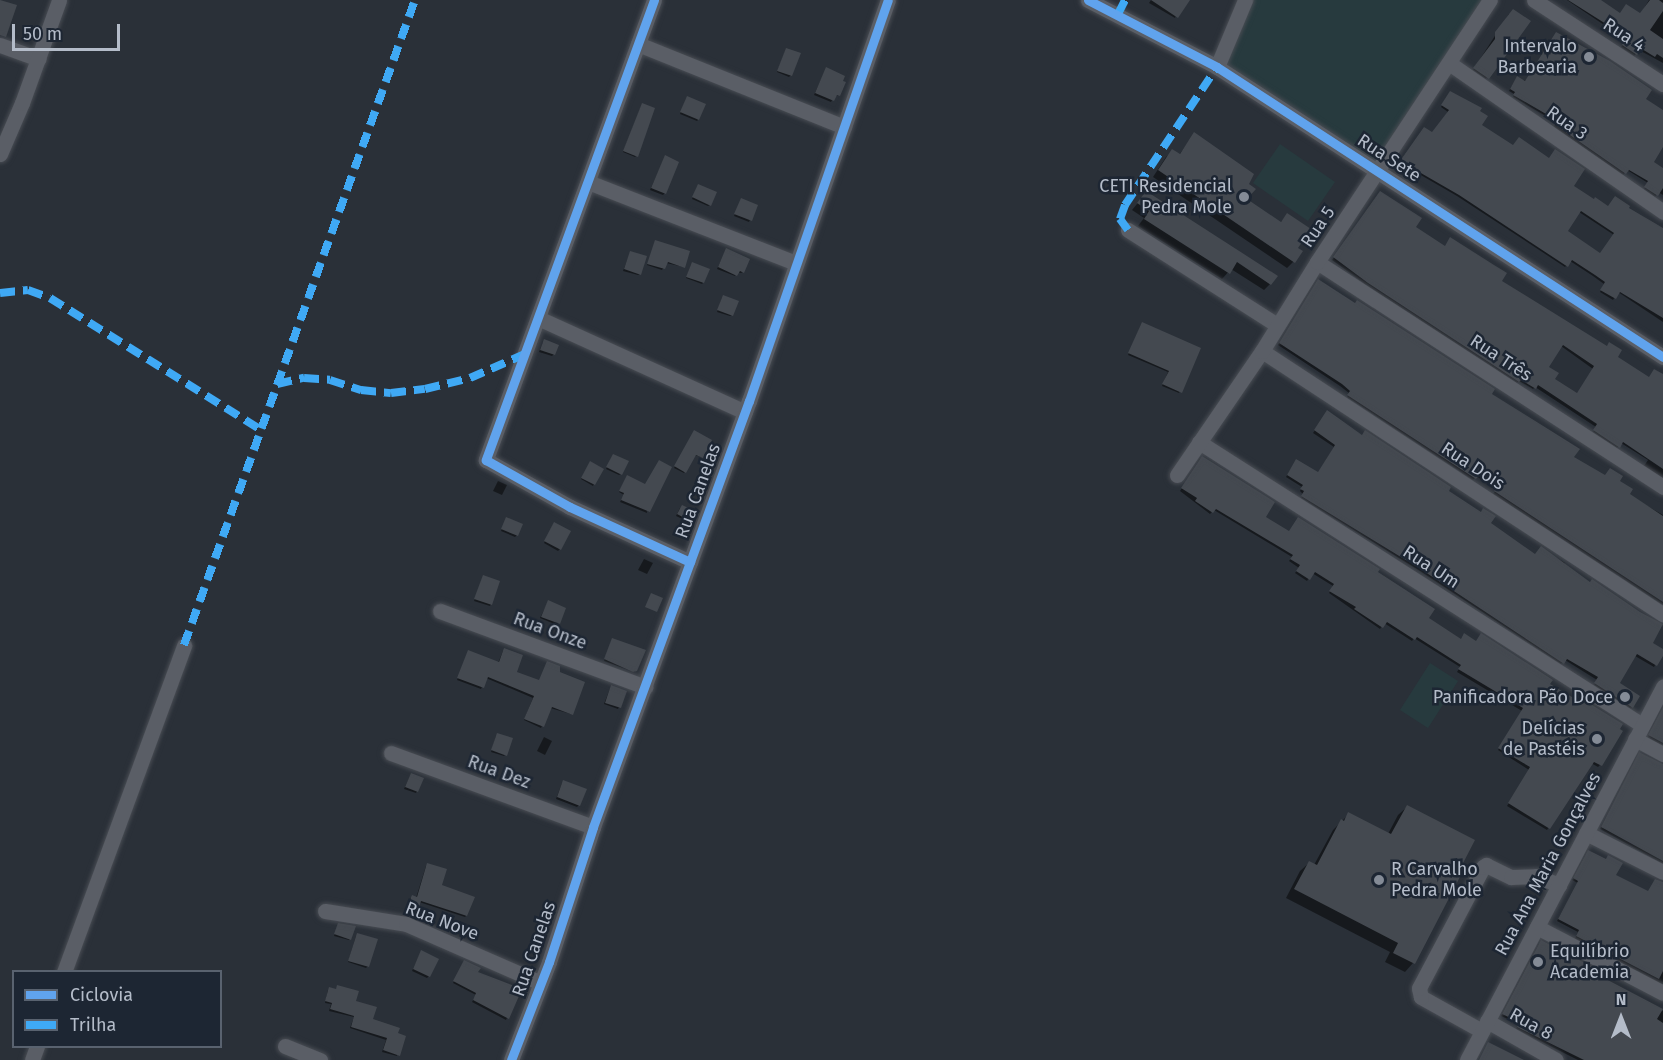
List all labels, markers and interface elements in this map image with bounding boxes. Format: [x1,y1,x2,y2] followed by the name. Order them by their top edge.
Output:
[15,12,123,50] scale bar
[1599,14,1649,56] street label: Rua 4
[23,23,62,45] text: 50 m
[1497,36,1577,78] place label: Intervalo Barbearia
[1582,50,1596,64] marker: Intervalo Barbearia
[1542,101,1592,145] street label: Rua 3
[1353,129,1425,187] street label: Rua Sete
[1099,176,1232,219] place label: CETI Residencial Pedra Mole
[1237,190,1251,204] marker: CETI Residencial Pedra Mole
[1296,202,1340,252] street label: Rua 5
[1466,330,1536,386] street label: Rua Três
[1437,437,1509,495] street label: Rua Dois
[671,441,725,541] street label: Rua Canelas
[1399,541,1463,593] street label: Rua Um
[510,608,590,654] street label: Rua Onze
[1433,686,1613,708] place label: Panificadora Pão Doce
[1618,690,1632,704] marker: Panificadora Pão Doce
[1503,718,1585,760] place label: Delícias de Pastéis
[1590,732,1604,746] marker: Delícias de Pastéis
[465,751,533,793] street label: Rua Dez
[1491,769,1605,959] street label: Rua Ana Maria Gonçalves
[1391,859,1482,902] place label: R Carvalho Pedra Mole
[1372,873,1386,887] marker: R Carvalho Pedra Mole
[402,897,482,945] street label: Rua Nove
[508,899,560,999] street label: Rua Canelas
[1550,941,1629,984] place label: Equilíbrio Academia
[1531,955,1545,969] marker: Equilíbrio Academia
[12,970,222,1048] legend
[70,984,133,1006] text: Ciclovia
[1591,988,1651,1048] north arrow
[1616,990,1626,1009] text: N
[1506,1003,1556,1045] street label: Rua 8
[70,1014,116,1036] text: Trilha

